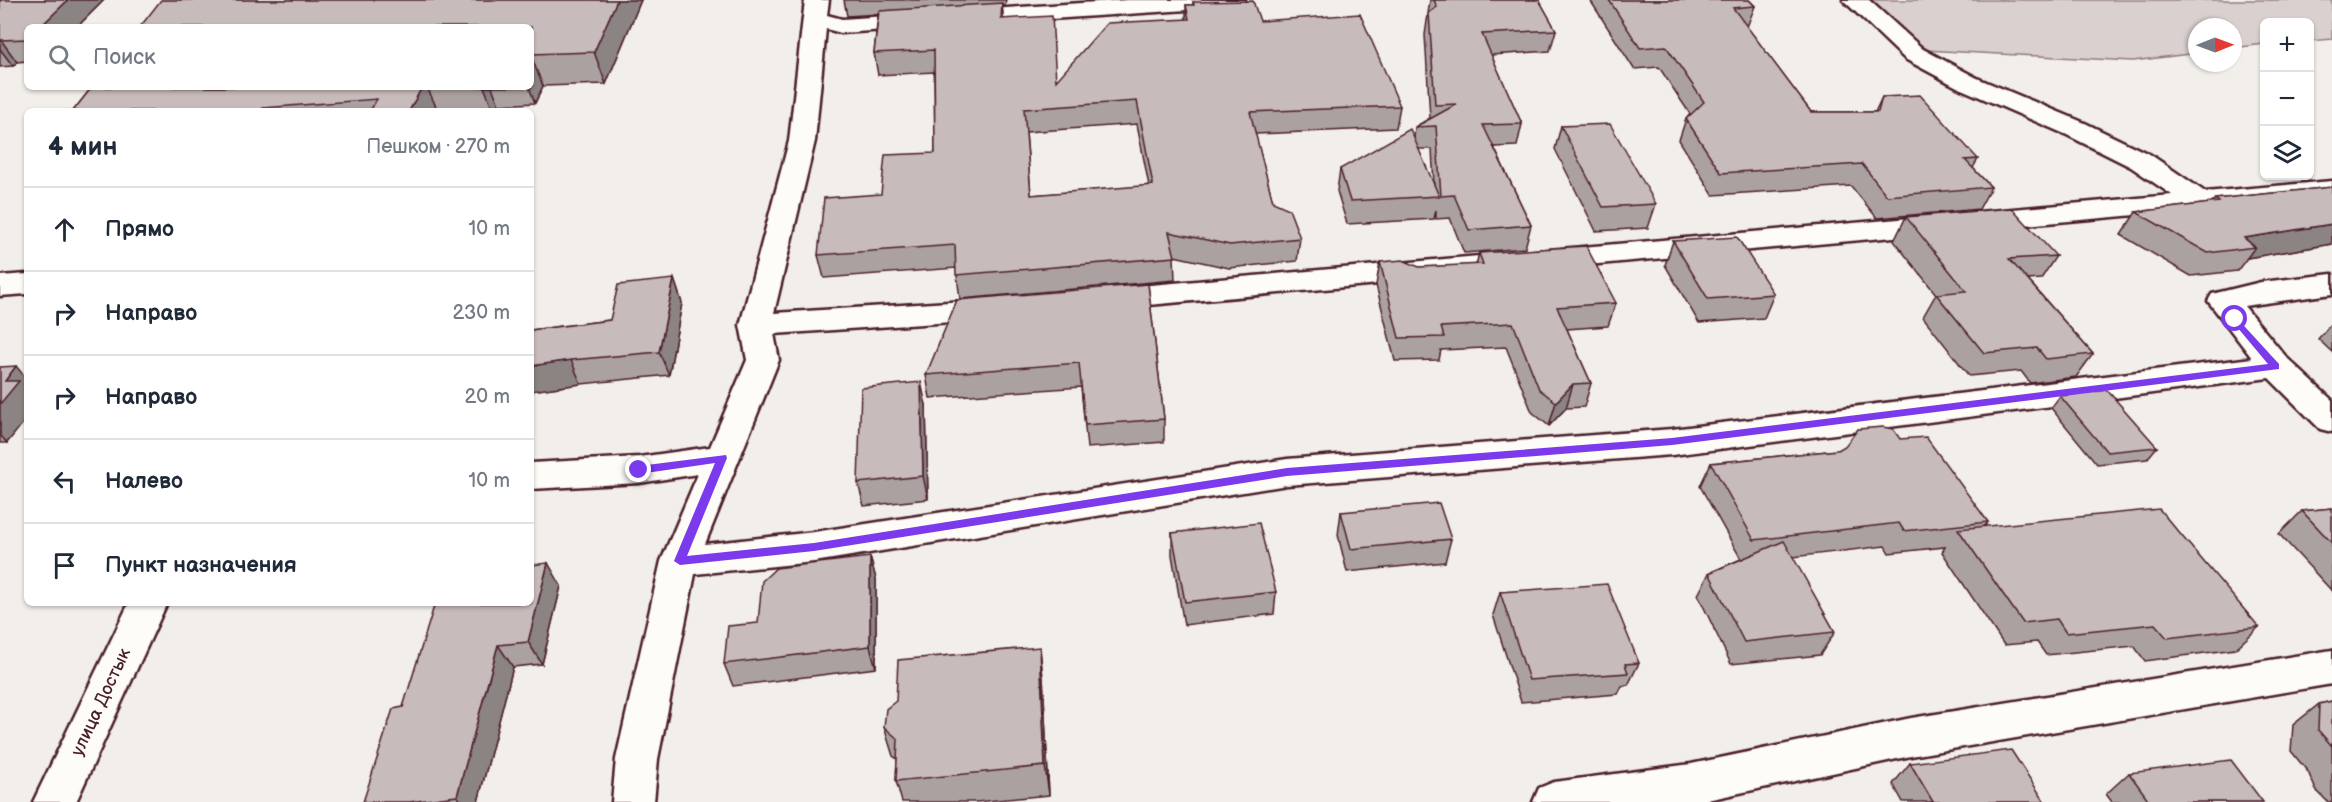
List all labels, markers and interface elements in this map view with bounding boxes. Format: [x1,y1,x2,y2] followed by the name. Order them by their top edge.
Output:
[2188,18,2242,72] north arrow
[2260,18,2314,180] map controls
[2260,18,2314,72] button: +
[24,24,534,90] search box
[45,41,78,74] icon: search
[93,44,156,71] text: Поиск
[2260,72,2314,126] button: −
[2260,126,2314,180] button: layers
[48,132,117,163] text: 4 мин
[366,135,510,159] text: Пешком · 270 m
[48,213,81,246] icon: ahead
[105,216,174,243] text: Прямо
[469,217,510,241] text: 10 m
[48,297,81,330] icon: right
[105,300,197,327] text: Направо
[453,301,510,325] text: 230 m
[2221,305,2247,331] route start
[48,381,81,414] icon: right
[105,384,197,411] text: Направо
[465,385,510,409] text: 20 m
[625,456,651,482] route end
[48,465,81,498] icon: left
[105,468,183,495] text: Налево
[469,469,510,493] text: 10 m
[48,549,81,582] icon: arrive
[105,552,297,579] text: Пункт назначения
[67,644,135,759] street label: улица Достык

